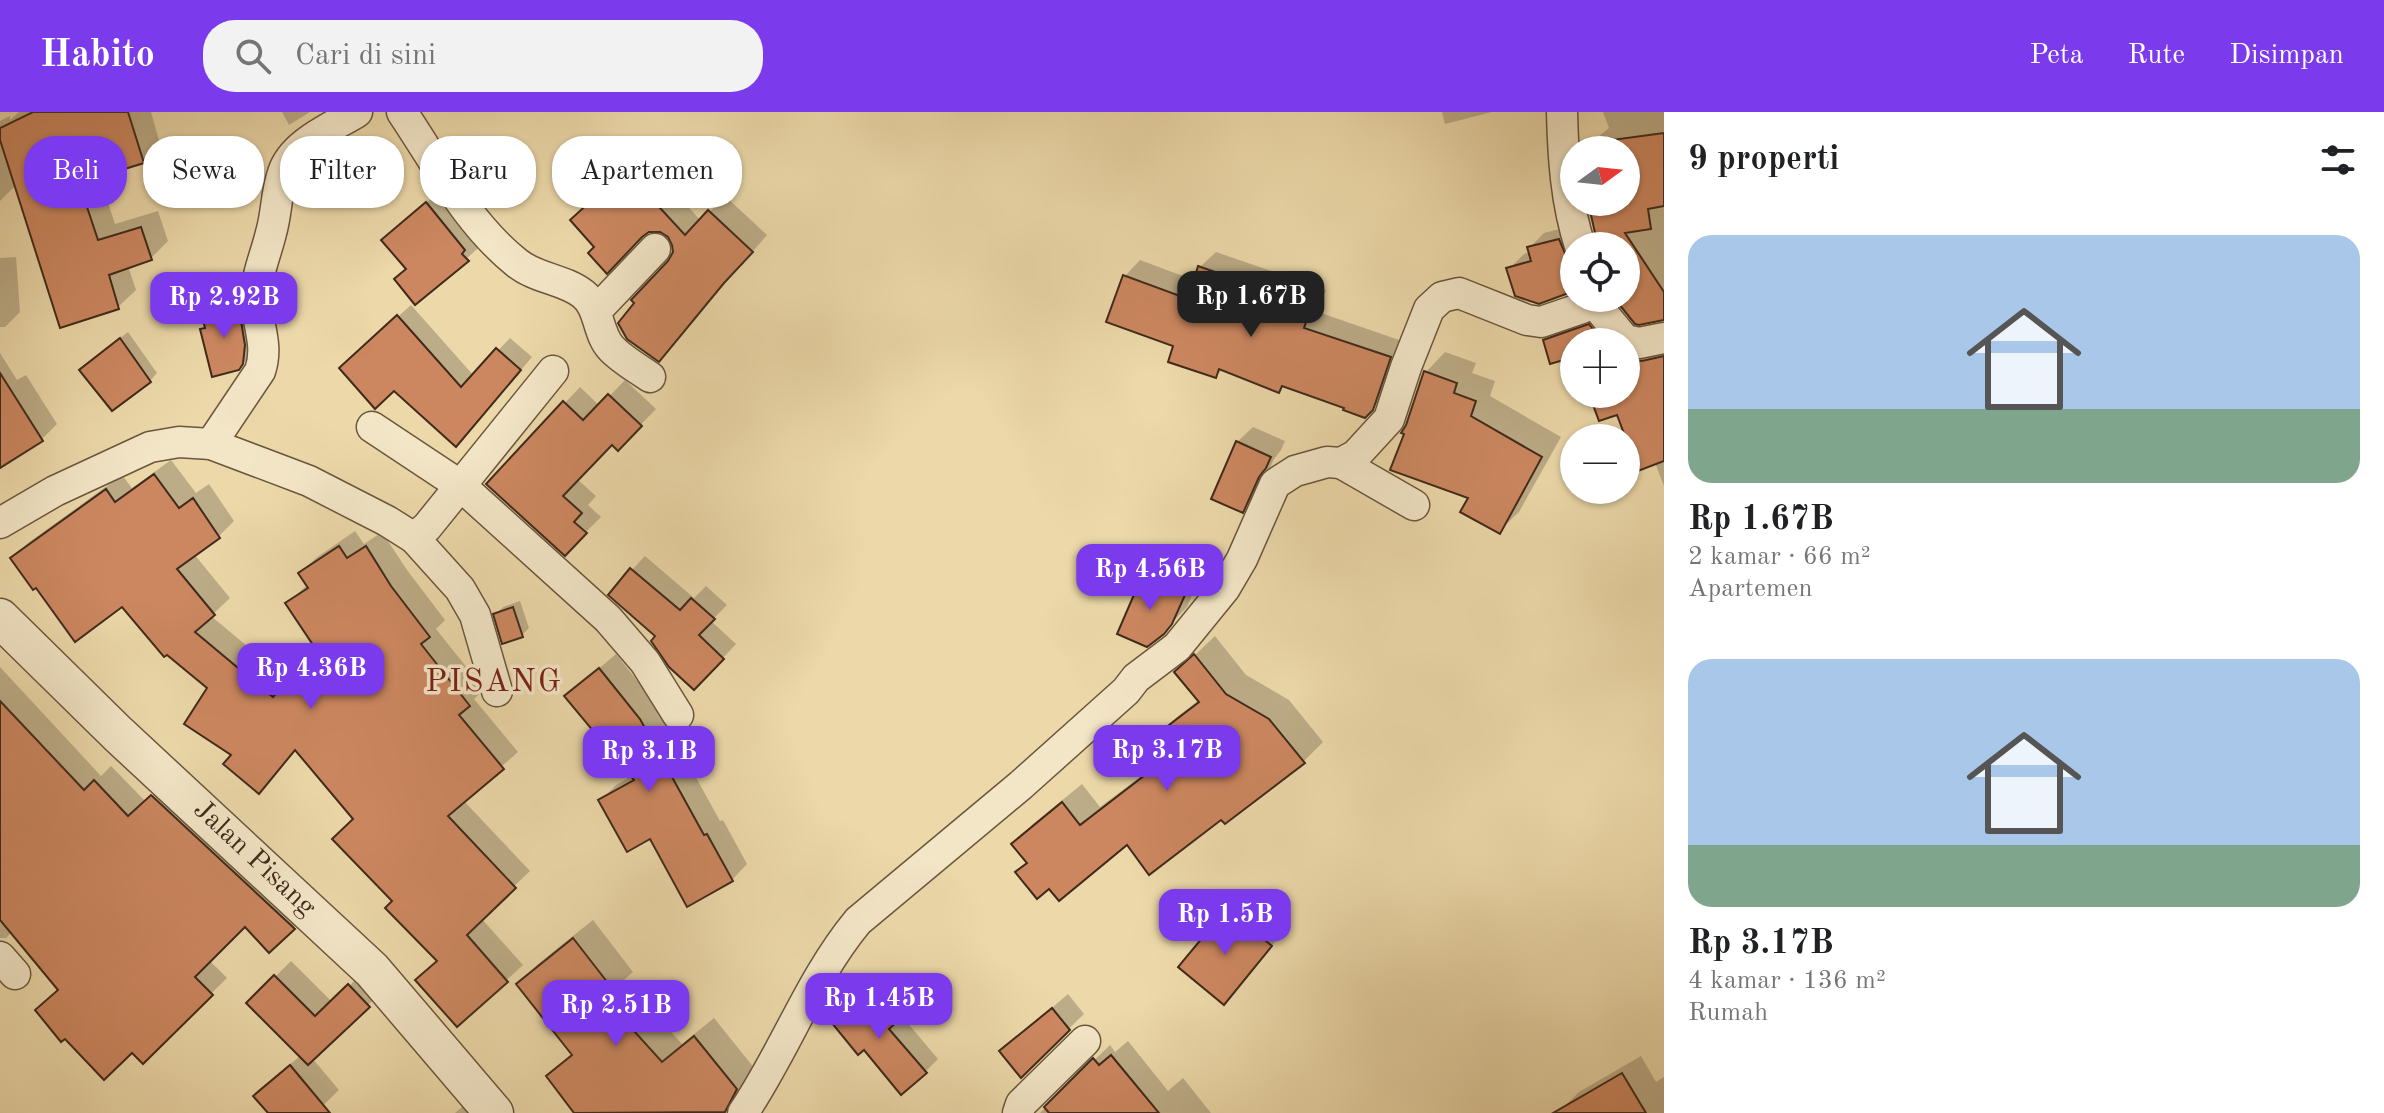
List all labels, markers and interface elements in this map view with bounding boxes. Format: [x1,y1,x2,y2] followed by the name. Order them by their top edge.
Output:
[203,20,763,92] search box
[231,34,275,78] icon: search
[40,37,155,75] text: Habito
[295,41,436,71] text: Cari di sini
[2029,42,2084,70] text: Peta
[2128,42,2185,70] text: Rute
[2229,42,2344,70] text: Disimpan
[24,136,127,208] chip: Beli
[143,136,264,208] chip: Sewa
[280,136,404,208] chip: Filter
[420,136,536,208] chip: Baru
[552,136,742,208] chip: Apartemen
[1560,136,1640,216] north arrow
[1560,136,1640,504] map controls
[2316,138,2360,182] icon: filters
[1688,143,1839,177] text: 9 properti
[1560,232,1640,312] button: locate
[1168,271,1334,339] pin: Rp 1.67B
[141,272,307,340] pin: Rp 2.92B
[1195,284,1307,310] text: Rp 1.67B
[168,285,280,311] text: Rp 2.92B
[1952,287,2096,431] icon: home
[1560,328,1640,408] button: +
[1560,424,1640,504] button: −
[1688,503,1834,537] text: Rp 1.67B
[1067,544,1233,612] pin: Rp 4.56B
[1688,544,1871,570] text: 2 kamar · 66 m²
[1094,557,1206,583] text: Rp 4.56B
[1688,576,1813,602] text: Apartemen
[228,643,394,711] pin: Rp 4.36B
[255,656,367,682] text: Rp 4.36B
[425,667,563,699] district label: PISANG
[1952,711,2096,855] icon: home
[1084,725,1250,793] pin: Rp 3.17B
[575,726,723,794] pin: Rp 3.1B
[1111,738,1223,764] text: Rp 3.17B
[601,739,697,765] text: Rp 3.1B
[187,796,321,922] street label: Jalan Pisang
[1151,889,1299,957] pin: Rp 1.5B
[1177,902,1273,928] text: Rp 1.5B
[1688,927,1834,961] text: Rp 3.17B
[1688,968,1886,994] text: 4 kamar · 136 m²
[796,973,962,1041] pin: Rp 1.45B
[533,980,699,1048] pin: Rp 2.51B
[823,986,935,1012] text: Rp 1.45B
[560,993,672,1019] text: Rp 2.51B
[1688,1000,1768,1026] text: Rumah

